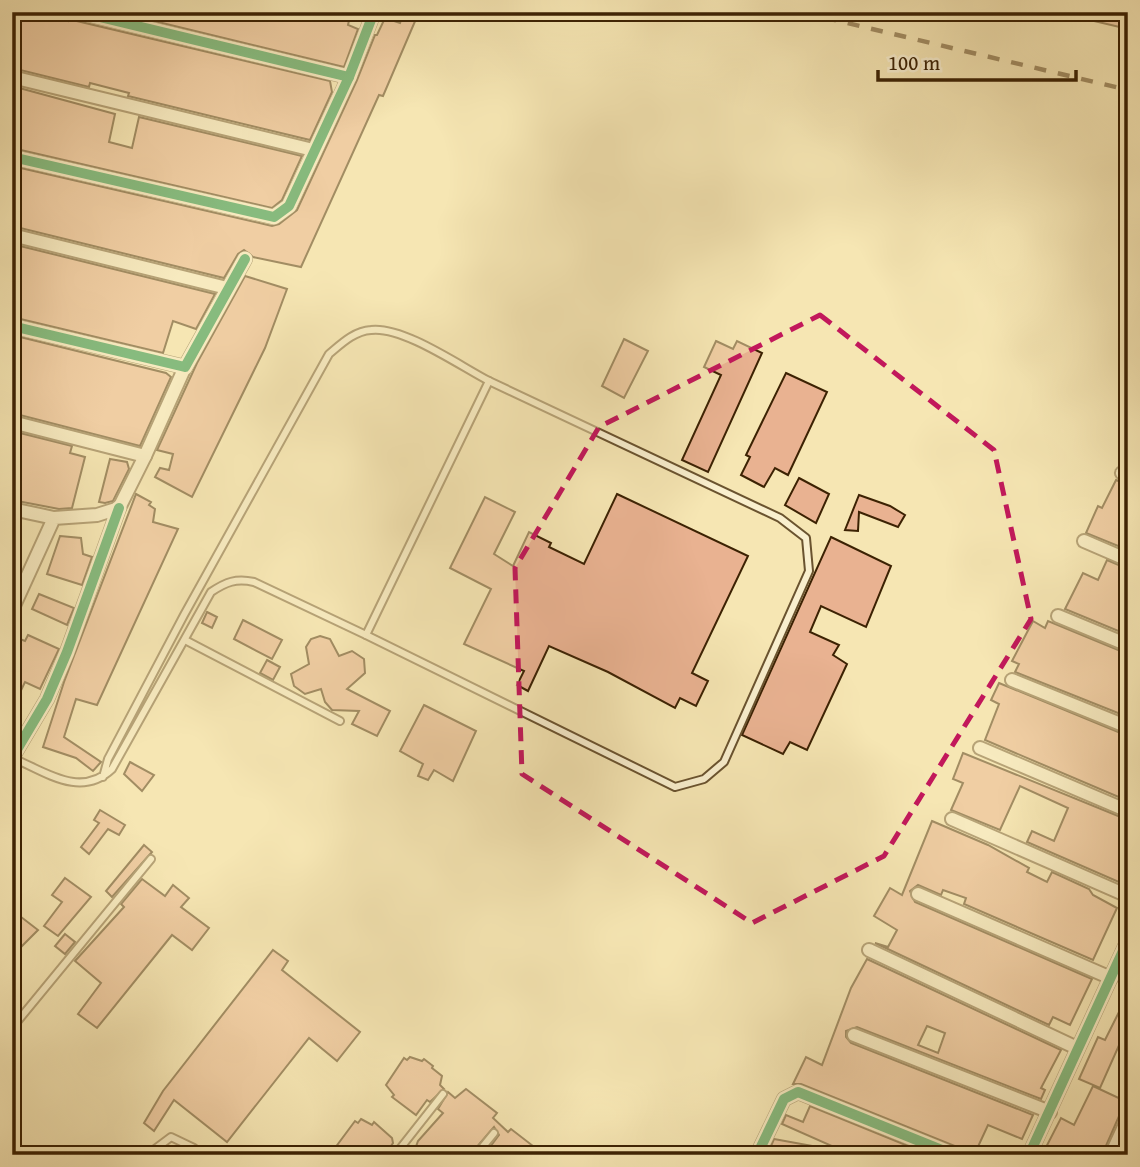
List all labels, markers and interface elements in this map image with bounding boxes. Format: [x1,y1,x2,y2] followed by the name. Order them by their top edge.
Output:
[878,38,1075,82] scale bar
[888,47,940,78] text: 100 m

